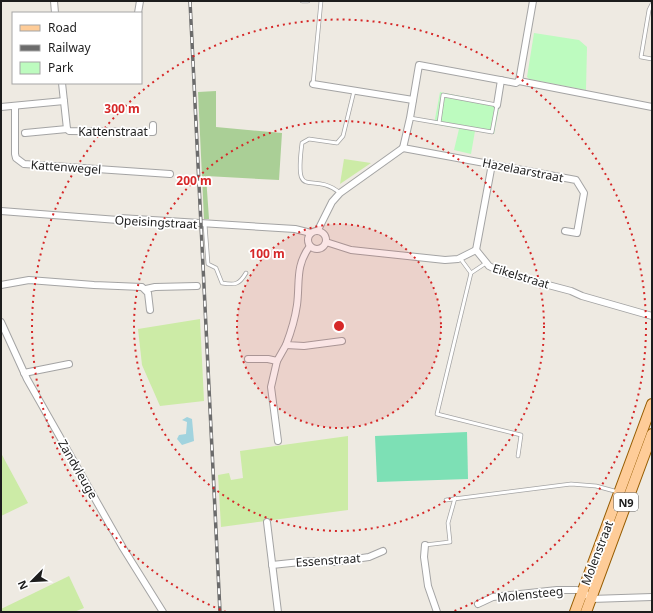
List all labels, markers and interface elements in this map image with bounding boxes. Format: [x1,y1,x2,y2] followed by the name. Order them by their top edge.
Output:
[12,12,142,84] legend
[48,19,77,36] text: Road
[48,39,92,56] text: Railway
[48,59,74,76] text: Park
[104,100,140,117] text: 300 m
[78,123,148,140] street label: Kattenstraat
[481,154,566,186] street label: Hazelaarstraat
[30,156,102,178] street label: Kattenwegel
[176,172,212,189] text: 200 m
[114,211,198,233] street label: Opeisingstraat
[249,245,285,262] text: 100 m
[490,259,552,293] street label: Eikelstraat
[332,319,346,333] centre of rings
[54,436,102,502] street label: Zandvleuge
[614,493,638,511] road number: N9
[577,518,617,588] street label: Molenstraat
[295,549,362,571] street label: Essenstraat
[12,561,52,601] north arrow
[14,578,31,592] text: N
[496,582,564,606] street label: Molensteeg

